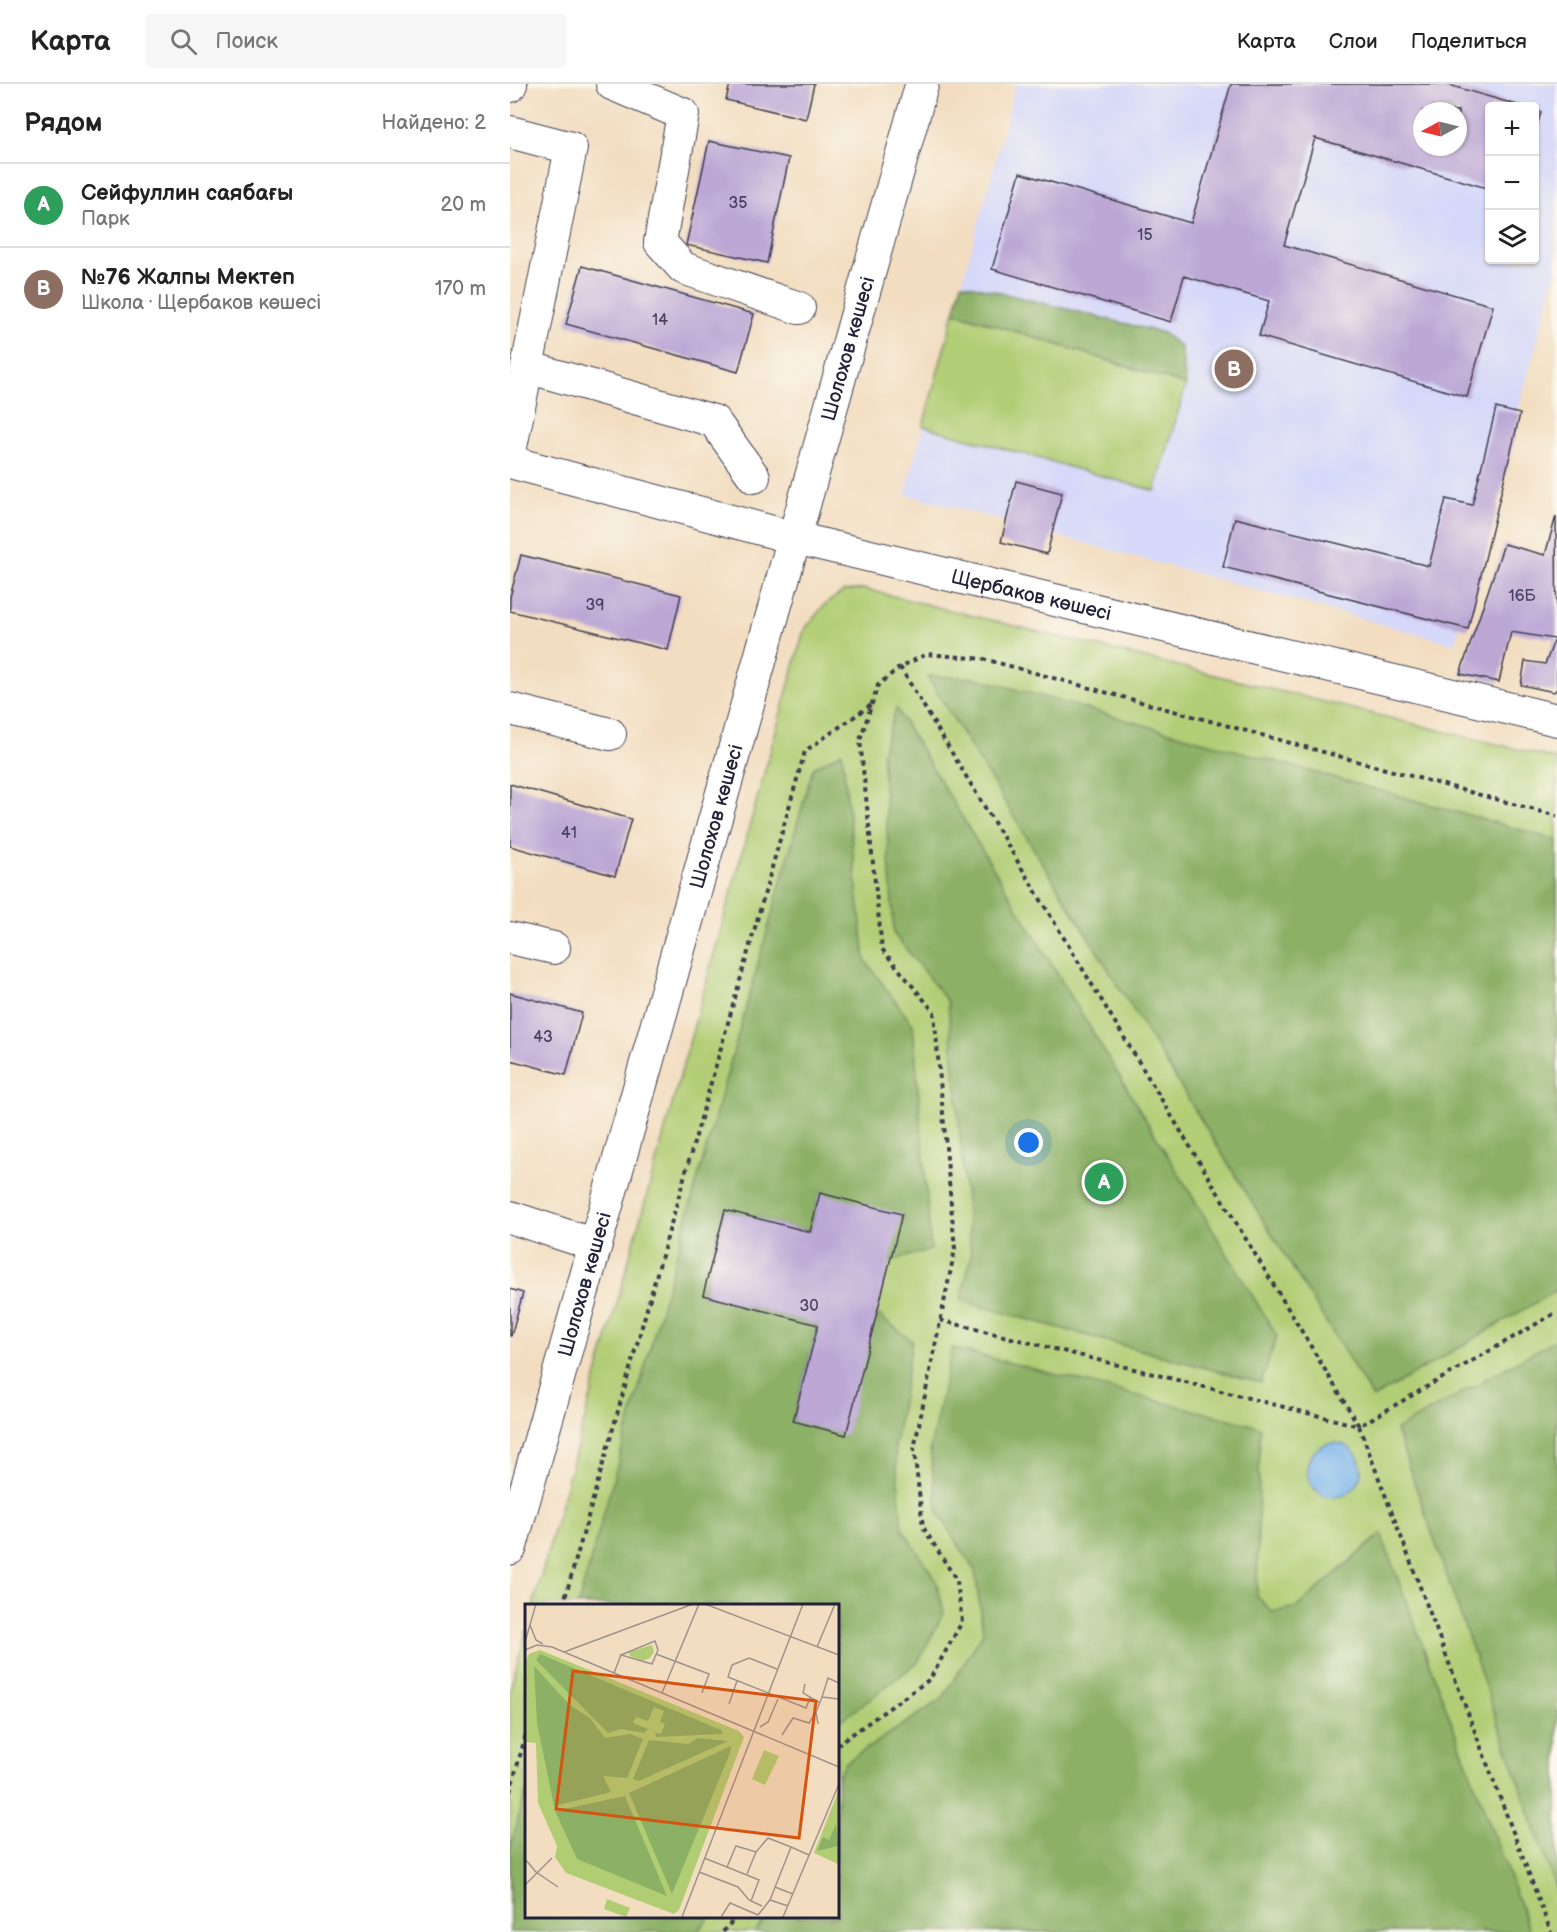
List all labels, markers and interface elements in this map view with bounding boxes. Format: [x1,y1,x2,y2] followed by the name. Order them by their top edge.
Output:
[146,14,566,68] search box
[30,25,110,58] text: Карта
[167,25,200,58] icon: search
[215,28,278,55] text: Поиск
[1237,29,1296,54] text: Карта
[1329,29,1378,54] text: Слои
[1411,29,1527,54] text: Поделиться
[1413,102,1467,156] north arrow
[1485,102,1539,264] map controls
[1485,102,1539,156] button: +
[24,108,102,139] text: Рядом
[382,111,486,135] text: Найдено: 2
[1485,156,1539,210] button: −
[81,180,293,207] text: Сейфуллин саябағы
[37,193,50,217] text: A
[441,193,486,217] text: 20 m
[728,194,748,213] house number: 35
[81,207,130,231] text: Парк
[1485,210,1539,264] button: layers
[1137,226,1153,245] house number: 15
[81,264,295,291] text: №76 Жалпы Мектеп
[817,274,880,424] street label: Шолохов көшесі
[36,277,51,301] text: B
[435,277,486,301] text: 170 m
[81,291,321,315] text: Школа · Щербаков көшесі
[652,311,668,330] house number: 14
[1214,346,1254,392] pin: B
[949,565,1114,626] street label: Щербаков көшесі
[1508,587,1536,606] house number: 16Б
[585,596,605,615] house number: 39
[685,742,749,892] street label: Шолохов көшесі
[561,824,577,843] house number: 41
[533,1028,553,1047] house number: 43
[1014,1128,1043,1157] your location
[1084,1160,1124,1204] pin: A
[553,1209,617,1360] street label: Шолохов көшесі
[799,1297,819,1316] house number: 30
[525,1604,838,1917] inset map

